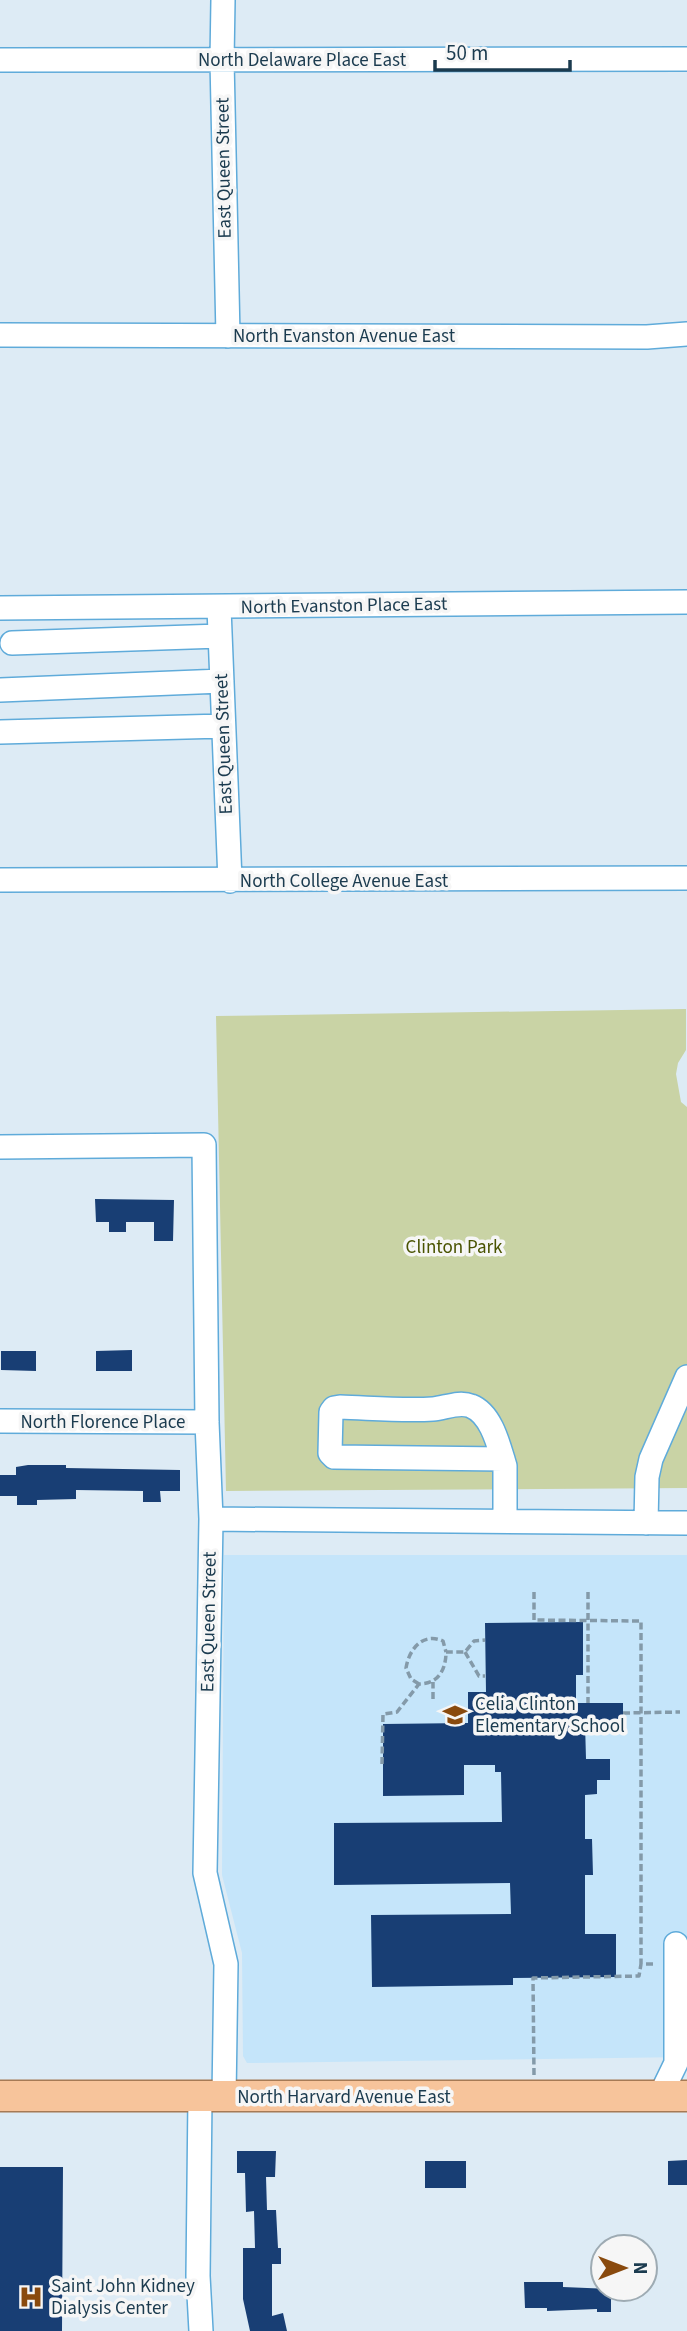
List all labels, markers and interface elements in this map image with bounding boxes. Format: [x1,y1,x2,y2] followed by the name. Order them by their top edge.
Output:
[435,28,570,72] scale bar
[446,38,488,68] text: 50 m
[198,47,407,74] street label: North Delaware Place East
[209,97,239,239] street label: East Queen Street
[233,323,456,350] street label: North Evanston Avenue East
[241,591,448,621] street label: North Evanston Place East
[208,673,240,815] street label: East Queen Street
[240,868,449,895] street label: North College Avenue East
[406,1234,503,1261] park label: Clinton Park
[21,1409,185,1436] street label: North Florence Place
[194,1551,224,1693] street label: East Queen Street
[475,1691,625,1740] place label: Celia Clinton Elementary School
[441,1701,469,1729] school or university icon: Celia Clinton Elementary School
[237,2084,451,2111] street label: North Harvard Avenue East
[589,2233,659,2303] north arrow
[626,2262,653,2274] text: N
[51,2273,195,2322] place label: Saint John Kidney Dialysis Center
[17,2283,45,2311] hospital icon: Saint John Kidney Dialysis Center

